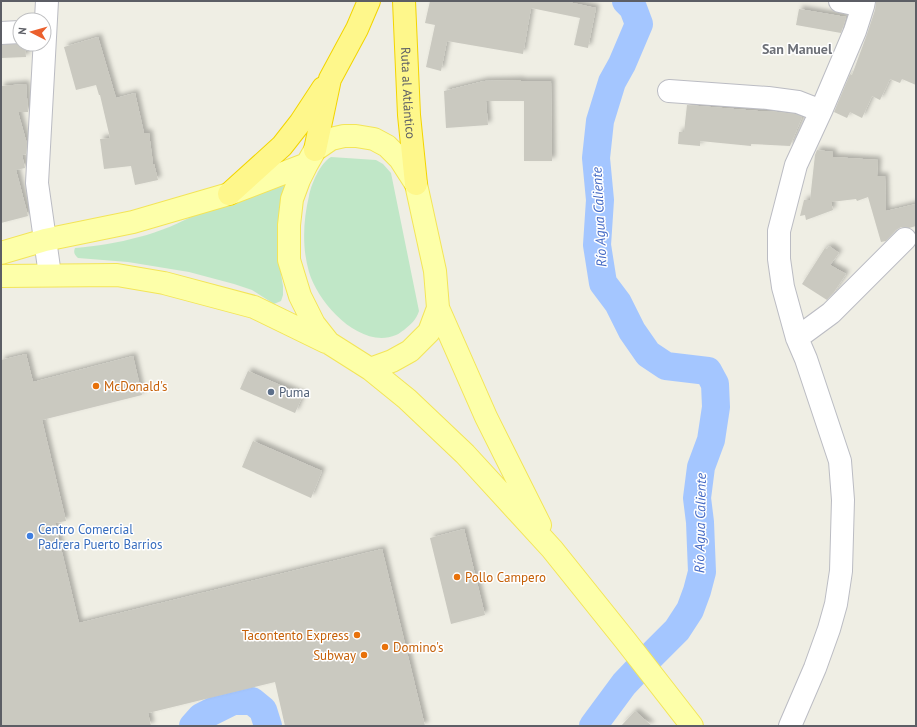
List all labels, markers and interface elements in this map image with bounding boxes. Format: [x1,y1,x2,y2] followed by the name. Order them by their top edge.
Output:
[12,12,52,52] north arrow
[15,27,29,35] text: N
[762,40,833,58] district label: San Manuel
[397,47,419,140] street label: Ruta al Atlántico
[587,166,611,267] water label: Río Agua Caliente
[104,378,167,395] place label: McDonald's
[91,381,101,391] marker: McDonald's
[279,384,310,401] place label: Puma
[266,387,276,397] marker: Puma
[690,472,710,573] water label: Río Agua Caliente
[38,521,162,553] place label: Centro Comercial Padrera Puerto Barrios
[25,531,35,541] marker: Centro Comercial Padrera Puerto Barrios
[465,569,546,586] place label: Pollo Campero
[452,572,462,582] marker: Pollo Campero
[242,627,349,644] place label: Tacontento Express
[352,630,362,640] marker: Tacontento Express
[393,639,443,656] place label: Domino's
[380,642,390,652] marker: Domino's
[313,647,356,664] place label: Subway
[359,650,369,660] marker: Subway

